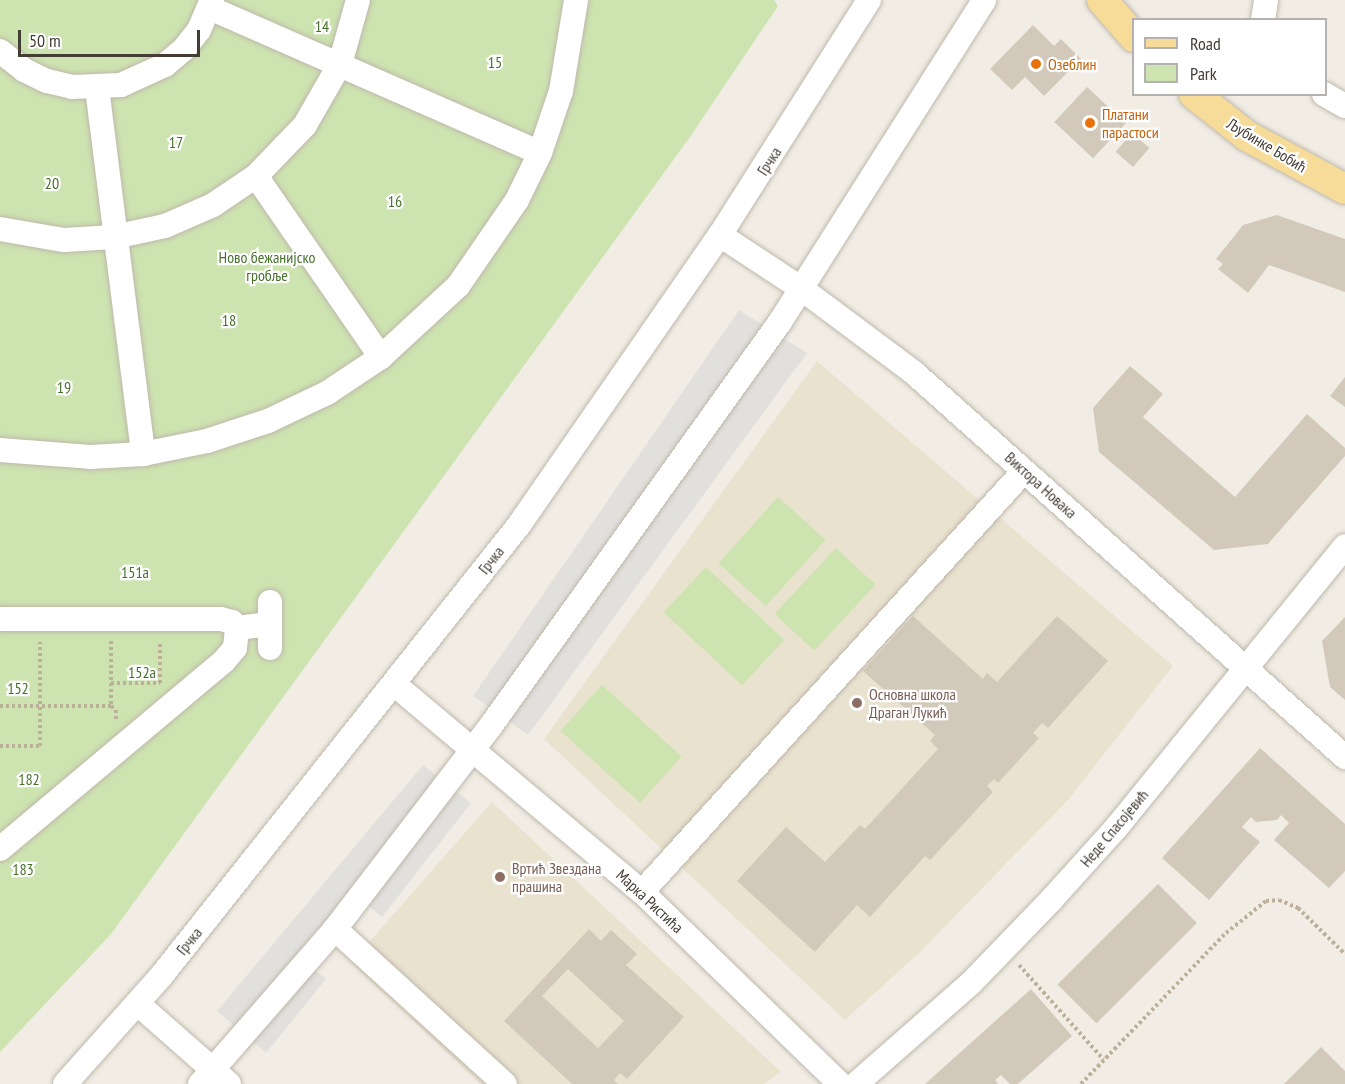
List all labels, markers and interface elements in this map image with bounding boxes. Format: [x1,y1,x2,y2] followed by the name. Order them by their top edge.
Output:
[315,16,329,36] park label: 14
[21,18,202,56] scale bar
[1132,18,1327,96] legend
[29,29,61,52] text: 50 m
[1190,32,1221,55] text: Road
[488,52,502,72] park label: 15
[1048,54,1096,74] place label: Озеблин
[1029,57,1043,71] marker: Озеблин
[1190,62,1217,85] text: Park
[1102,104,1159,142] place label: Платани парастоси
[1224,114,1310,176] street label: Љубинке Бобић
[1083,116,1097,130] marker: Платани парастоси
[169,132,183,152] park label: 17
[753,143,785,179] street label: Грчка
[45,173,59,193] park label: 20
[388,191,402,211] park label: 16
[219,247,315,285] park label: Ново бежанијско гробље
[222,310,236,330] park label: 18
[57,377,71,397] park label: 19
[1001,448,1081,522] street label: Виктора Новака
[474,542,508,578] street label: Грчка
[121,562,149,582] park label: 151a
[128,662,156,682] park label: 152a
[7,678,29,698] park label: 152
[869,684,956,722] place label: Основна школа Драган Лукић
[850,696,864,710] marker: Основна школа Драган Лукић
[18,769,40,789] park label: 182
[1076,785,1152,871] street label: Неде Спасојевић
[512,858,601,896] place label: Вртић Звездана прашина
[12,859,34,879] park label: 183
[613,865,687,937] street label: Марка Ристића
[493,870,507,884] marker: Вртић Звездана прашина
[172,923,206,959] street label: Грчка

